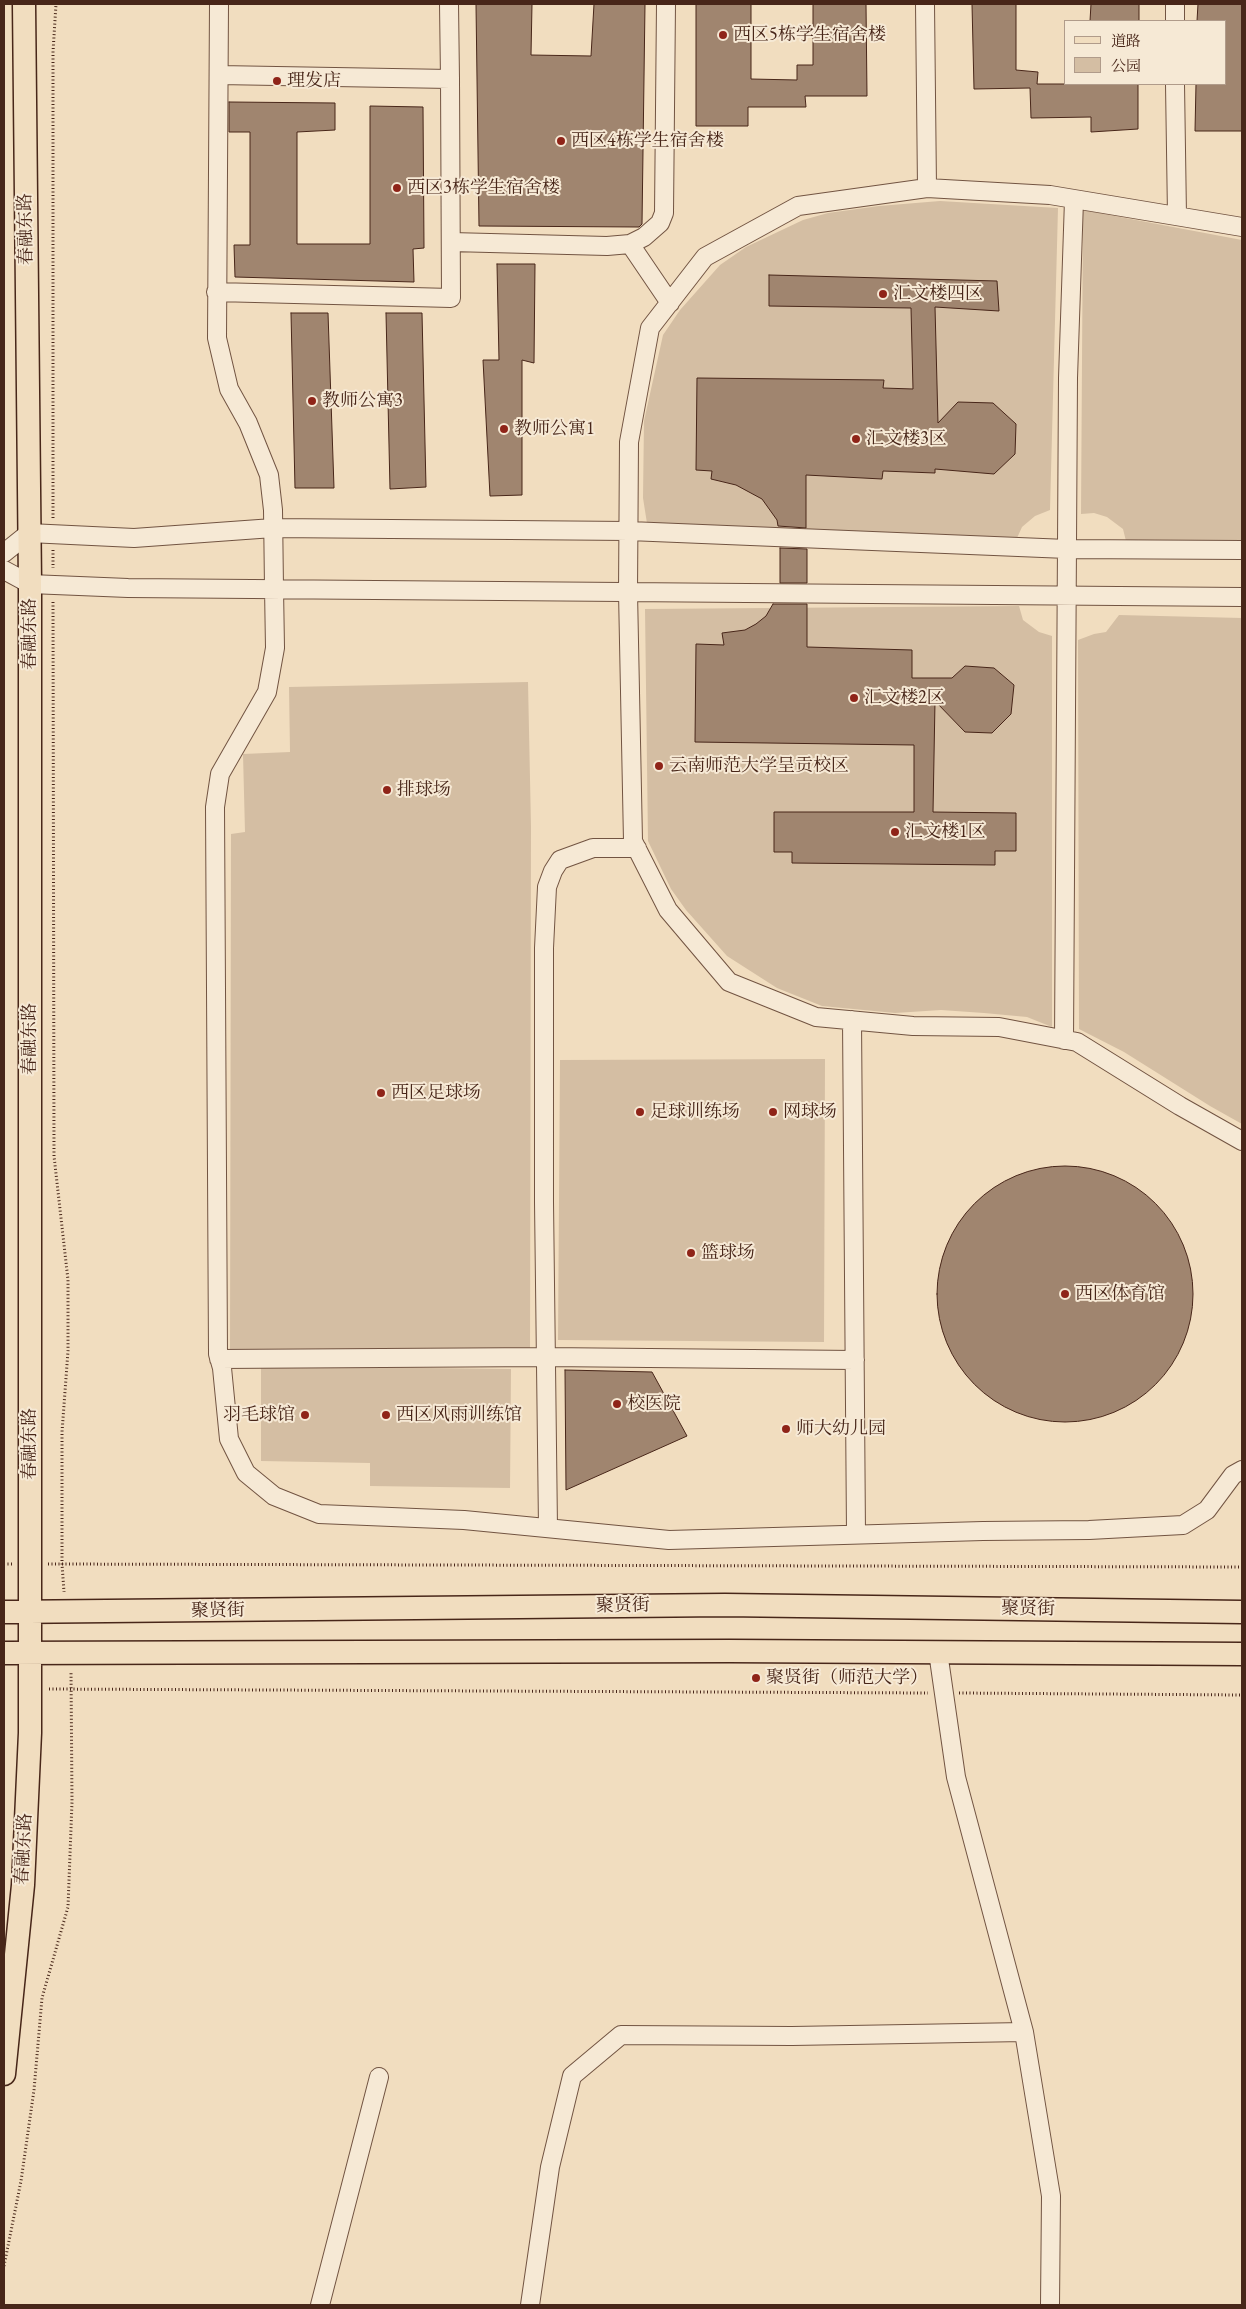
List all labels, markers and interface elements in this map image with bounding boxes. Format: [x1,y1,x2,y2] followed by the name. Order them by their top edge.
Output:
[1064,20,1226,85] legend
[733,24,886,46] place label: 西区5栋学生宿舍楼
[717,29,729,41] marker: 西区5栋学生宿舍楼
[1111,31,1141,50] text: 道路
[1111,56,1141,75] text: 公园
[287,70,341,92] place label: 理发店
[271,75,283,87] marker: 理发店
[571,130,724,152] place label: 西区4栋学生宿舍楼
[555,135,567,147] marker: 西区4栋学生宿舍楼
[407,177,560,199] place label: 西区3栋学生宿舍楼
[391,182,403,194] marker: 西区3栋学生宿舍楼
[15,193,37,265] street label: 春融东路
[893,283,983,305] place label: 汇文楼四区
[877,288,889,300] marker: 汇文楼四区
[322,390,403,412] place label: 教师公寓3
[306,395,318,407] marker: 教师公寓3
[514,418,595,440] place label: 教师公寓1
[498,423,510,435] marker: 教师公寓1
[866,428,947,450] place label: 汇文楼3区
[850,433,862,445] marker: 汇文楼3区
[19,598,41,670] street label: 春融东路
[864,687,945,709] place label: 汇文楼2区
[848,692,860,704] marker: 汇文楼2区
[669,755,849,777] place label: 云南师范大学呈贡校区
[653,760,665,772] marker: 云南师范大学呈贡校区
[397,779,451,801] place label: 排球场
[381,784,393,796] marker: 排球场
[905,821,986,843] place label: 汇文楼1区
[889,826,901,838] marker: 汇文楼1区
[19,1003,41,1075] street label: 春融东路
[391,1082,481,1104] place label: 西区足球场
[375,1087,387,1099] marker: 西区足球场
[650,1101,740,1123] place label: 足球训练场
[783,1101,837,1123] place label: 网球场
[634,1106,646,1118] marker: 足球训练场
[767,1106,779,1118] marker: 网球场
[701,1242,755,1264] place label: 篮球场
[685,1247,697,1259] marker: 篮球场
[1075,1283,1165,1305] place label: 西区体育馆
[1059,1288,1071,1300] marker: 西区体育馆
[627,1393,681,1415] place label: 校医院
[611,1398,623,1410] marker: 校医院
[223,1404,295,1426] place label: 羽毛球馆
[396,1404,522,1426] place label: 西区风雨训练馆
[19,1408,41,1480] street label: 春融东路
[299,1409,311,1421] marker: 羽毛球馆
[380,1409,392,1421] marker: 西区风雨训练馆
[796,1418,886,1440] place label: 师大幼儿园
[780,1423,792,1435] marker: 师大幼儿园
[596,1595,650,1617] street label: 聚贤街
[1001,1598,1055,1620] street label: 聚贤街
[191,1600,245,1622] street label: 聚贤街
[766,1667,928,1689] place label: 聚贤街（师范大学）
[750,1672,762,1684] marker: 聚贤街（师范大学）
[11,1812,37,1886] street label: 春融东路

